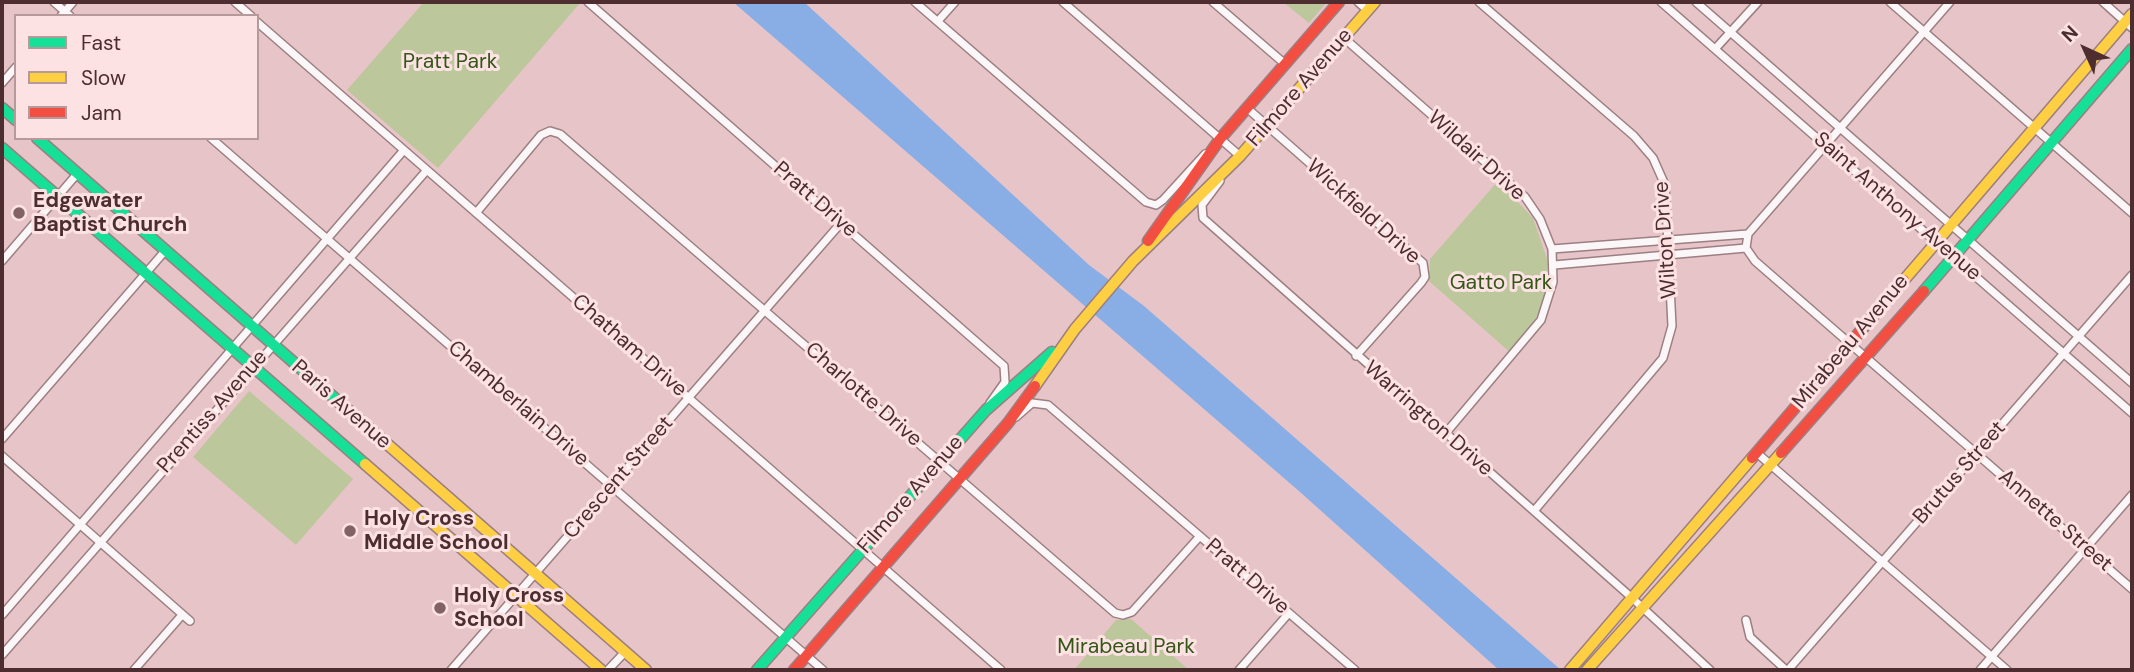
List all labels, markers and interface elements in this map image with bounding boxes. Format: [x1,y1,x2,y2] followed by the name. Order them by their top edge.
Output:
[14,14,259,140] legend
[2050,14,2120,84] north arrow
[2056,20,2084,48] text: N
[1242,24,1358,152] street label: Filmore Avenue
[81,29,121,57] text: Fast
[403,49,497,75] park label: Pratt Park
[81,64,126,92] text: Slow
[81,99,122,127] text: Jam
[1422,106,1530,206] street label: Wildair Drive
[1808,127,1986,287] street label: Saint Anthony Avenue
[1301,154,1425,270] street label: Wickfield Drive
[768,157,862,243] street label: Pratt Drive
[1649,180,1683,300] street label: Wilton Drive
[33,188,187,238] place label: Edgewater Baptist Church
[11,205,27,221] marker: Edgewater Baptist Church
[1450,270,1552,296] park label: Gatto Park
[1788,270,1914,414] street label: Mirabeau Avenue
[566,289,692,403] street label: Chatham Drive
[442,336,594,472] street label: Chamberlain Drive
[799,337,927,453] street label: Charlotte Drive
[153,345,273,479] street label: Prentiss Avenue
[286,355,396,455] street label: Paris Avenue
[1358,356,1498,482] street label: Warrington Drive
[559,412,679,544] street label: Crescent Street
[1908,416,2012,530] street label: Brutus Street
[853,431,969,559] street label: Filmore Avenue
[1993,465,2117,577] street label: Annette Street
[364,506,509,556] place label: Holy Cross Middle School
[342,523,358,539] marker: Holy Cross Middle School
[1200,534,1294,620] street label: Pratt Drive
[454,583,564,633] place label: Holy Cross School
[432,600,448,616] marker: Holy Cross School
[1057,634,1195,660] park label: Mirabeau Park

